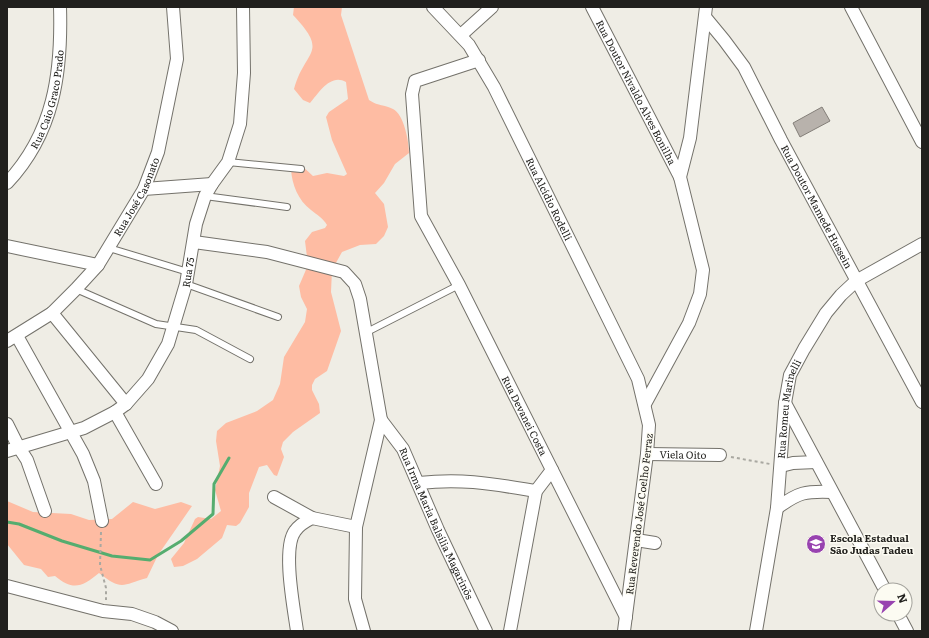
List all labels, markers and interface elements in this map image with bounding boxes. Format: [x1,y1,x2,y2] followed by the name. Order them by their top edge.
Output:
[593,17,681,168] street label: Rua Doutor Nivaldo Alves Bonilha
[26,49,67,151] street label: Rua Caio Graco Prado
[778,142,857,271] street label: Rua Doutor Mamede Hussein
[109,155,162,239] street label: Rua José Casonato
[523,155,577,243] street label: Rua Alcídio Rodelli
[178,256,197,288] street label: Rua 75
[773,356,805,459] street label: Rua Romeu Marinelli
[499,373,552,459] street label: Rua Devanei Costa
[621,432,656,595] street label: Rua Reverendo José Coelho Ferraz
[396,445,478,602] street label: Rua Irma Maria Balsília Magarinõs
[659,446,707,462] street label: Viela Oito
[830,530,913,557] place label: Escola Estadual São Judas Tadeu
[805,533,827,555] school or university icon: Escola Estadual São Judas Tadeu
[873,582,913,622] north arrow
[894,591,912,605] text: N

